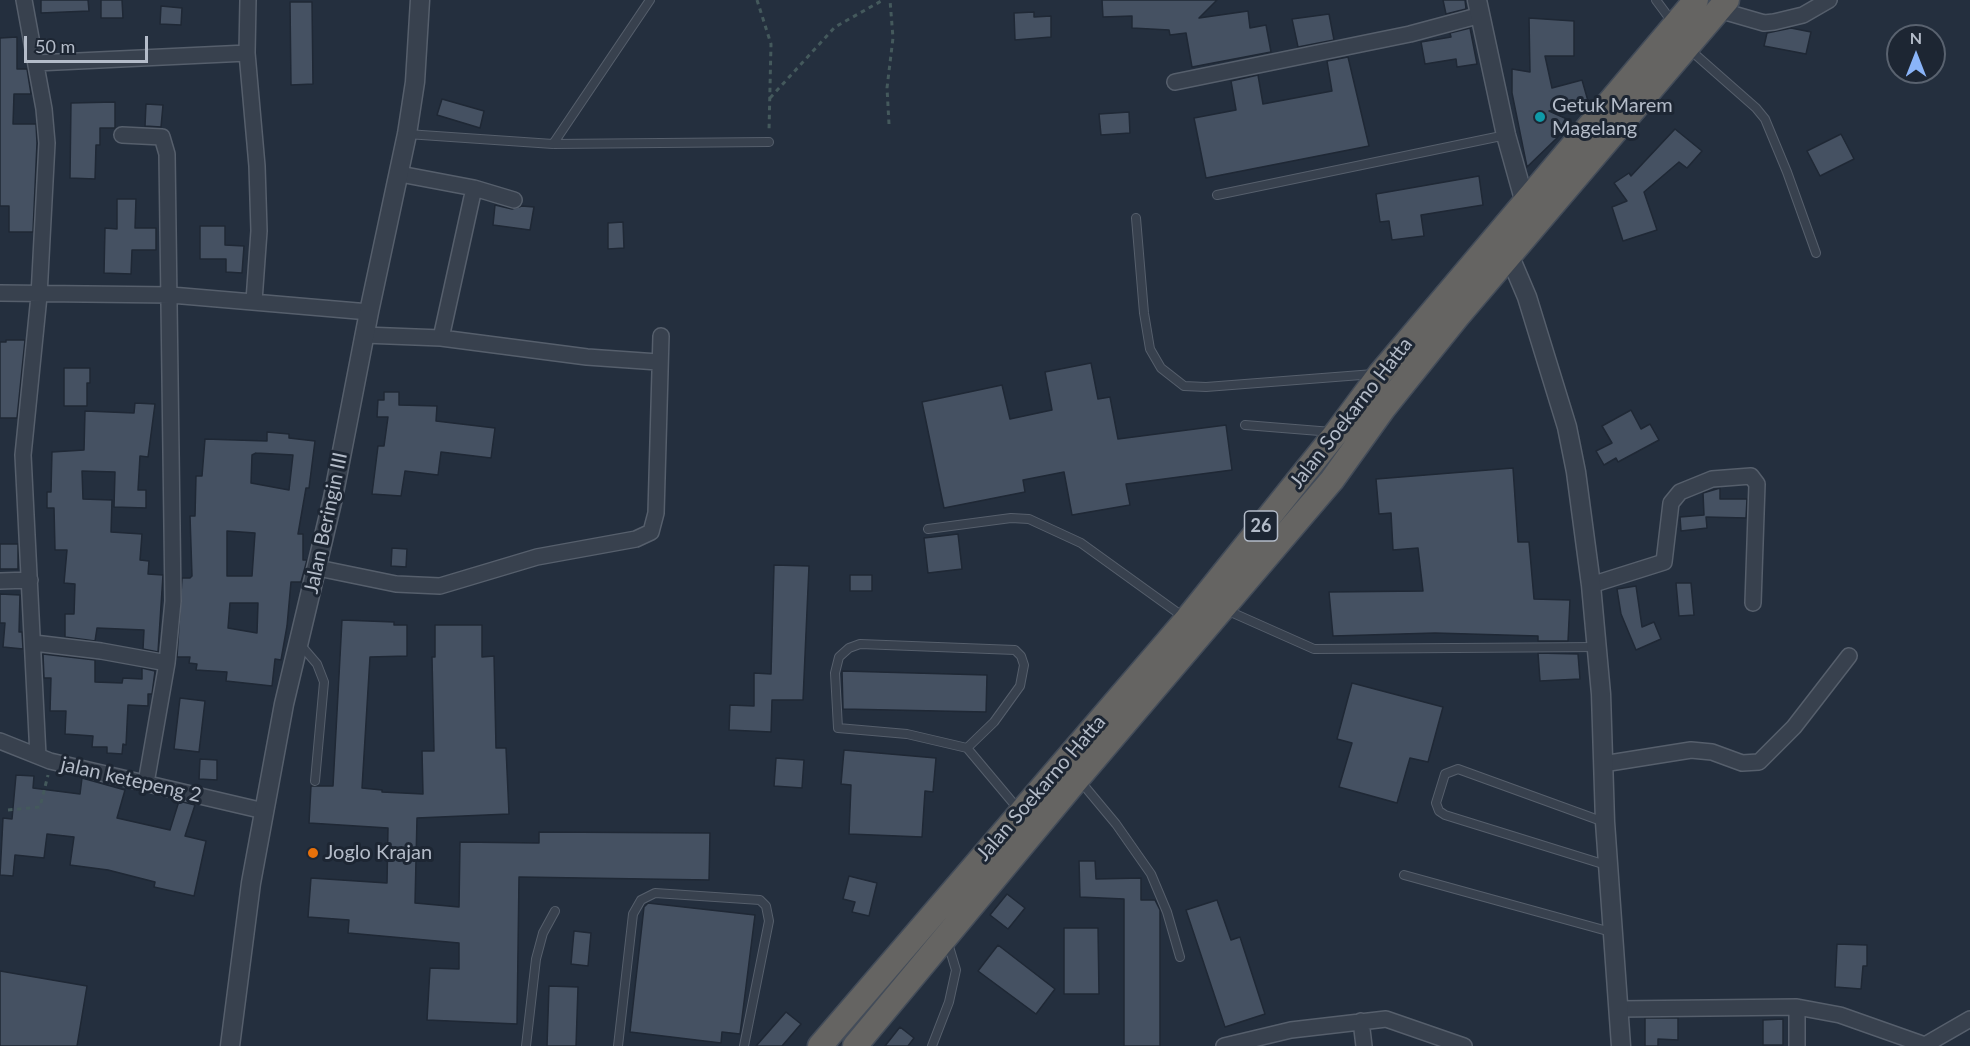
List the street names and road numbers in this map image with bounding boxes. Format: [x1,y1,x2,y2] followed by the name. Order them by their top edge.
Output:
[1285,333,1417,493] street label: Jalan Soekarno Hatta
[299,450,353,596] street label: Jalan Beringin III
[1244,511,1278,541] road number: 26
[971,710,1111,866] street label: Jalan Soekarno Hatta
[58,752,204,808] street label: jalan ketepeng 2

